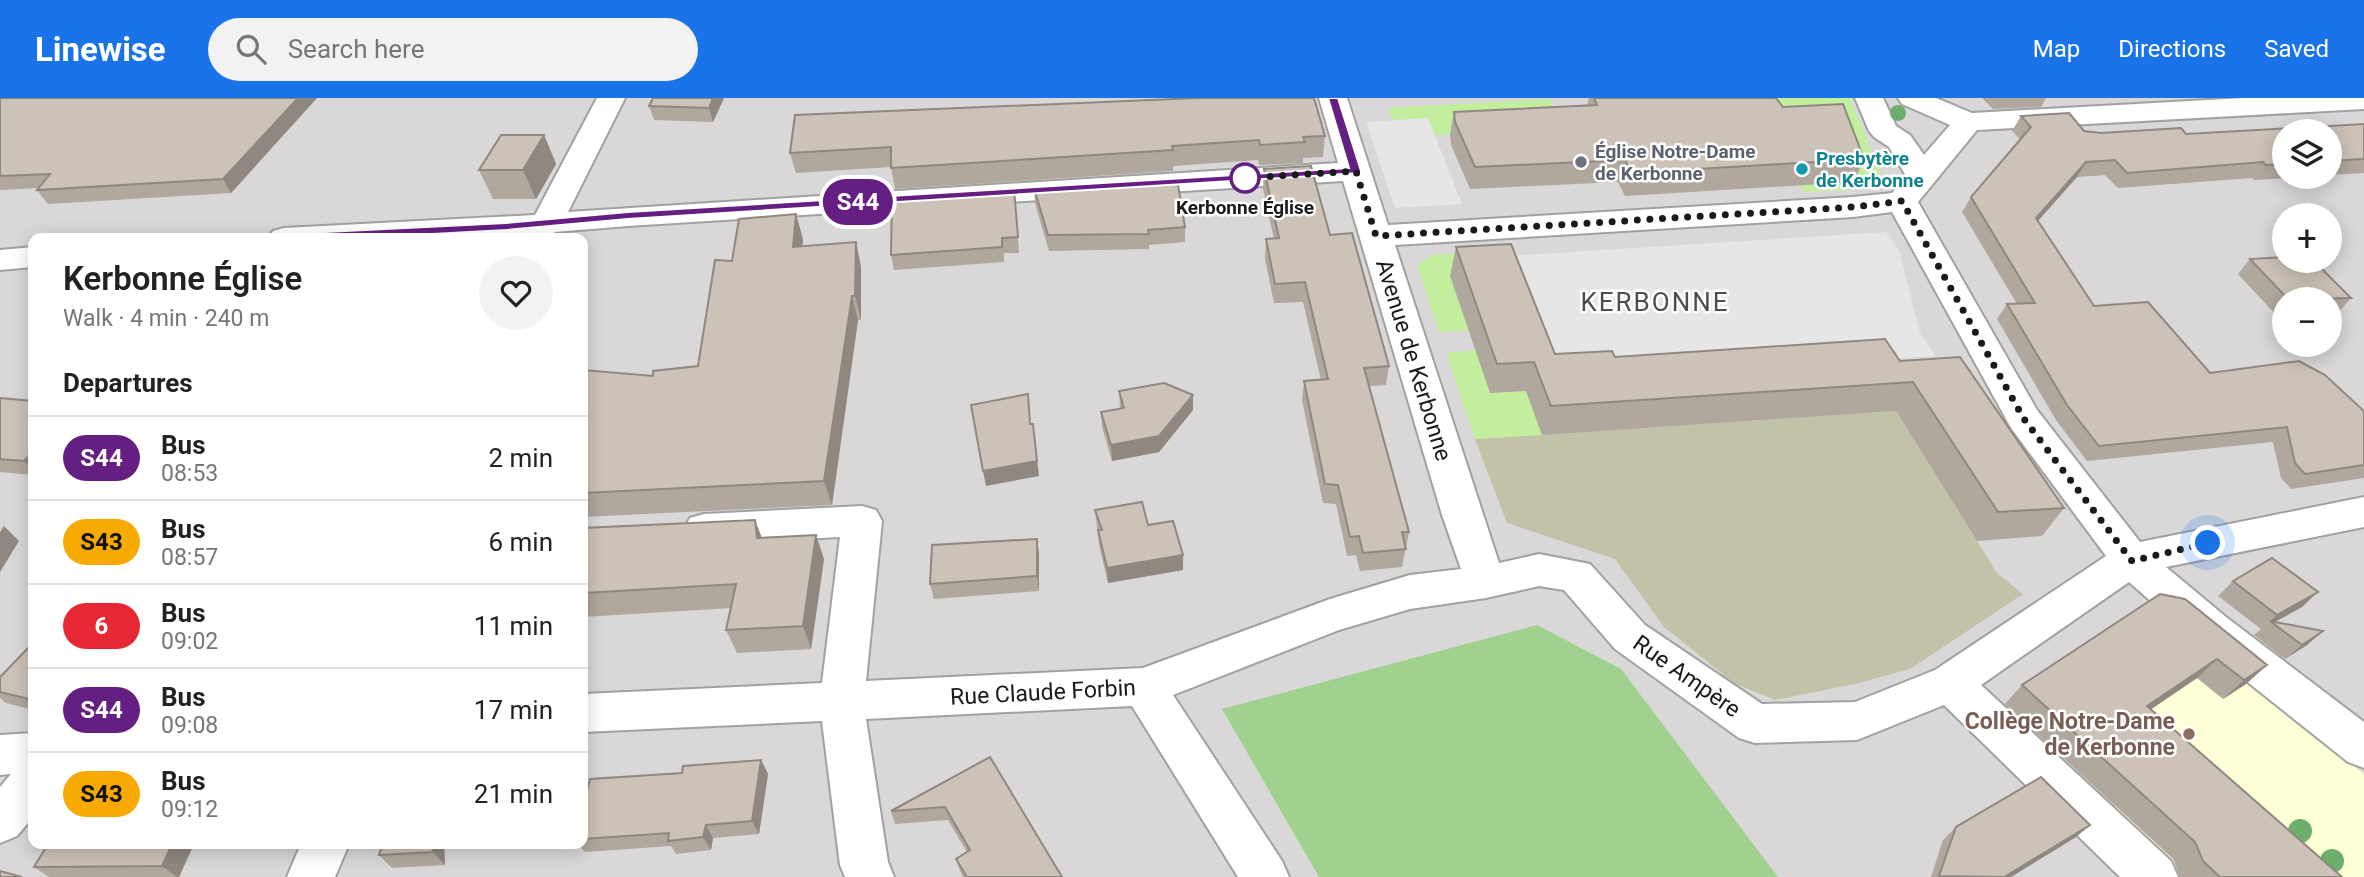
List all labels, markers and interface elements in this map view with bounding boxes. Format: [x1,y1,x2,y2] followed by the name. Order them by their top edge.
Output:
[208,18,698,81] search box
[35,30,166,69] text: Linewise
[232,30,270,68] icon: search
[288,34,424,64] text: Search here
[2033,35,2080,63] text: Map
[2118,35,2226,63] text: Directions
[2264,35,2329,63] text: Saved
[2272,119,2342,357] map controls
[2272,119,2342,189] button: layers
[1595,140,1756,185] place label: Église Notre-Dame de Kerbonne
[1816,147,1924,192] place label: Presbytère de Kerbonne
[1573,154,1589,170] marker: Église Notre-Dame de Kerbonne
[1794,161,1810,177] marker: Presbytère de Kerbonne
[1230,163,1260,193] marker: Kerbonne Église
[818,179,898,225] line badge: S44
[837,188,879,216] text: S44
[1176,196,1314,219] place label: Kerbonne Église
[2272,203,2342,273] button: +
[479,256,553,330] button: heart
[1370,256,1457,464] street label: Avenue de Kerbonne
[63,259,302,298] text: Kerbonne Église
[1580,287,1730,317] district label: KERBONNE
[2272,287,2342,357] button: −
[63,305,269,332] text: Walk · 4 min · 240 m
[63,368,193,398] text: Departures
[161,430,206,460] text: Bus
[488,443,553,473] text: 2 min
[80,444,123,472] text: S44
[161,460,218,487] text: 08:53
[161,514,206,544] text: Bus
[2190,525,2225,560] your location
[488,527,553,557] text: 6 min
[80,528,123,556] text: S43
[161,544,218,571] text: 08:57
[161,598,206,628] text: Bus
[474,611,553,641] text: 11 min
[95,612,108,640] text: 6
[161,628,218,655] text: 09:02
[1628,630,1746,723] street label: Rue Ampère
[949,674,1137,711] street label: Rue Claude Forbin
[161,682,206,712] text: Bus
[474,695,553,725] text: 17 min
[80,696,123,724] text: S44
[1965,708,2175,761] place label: Collège Notre-Dame de Kerbonne
[161,712,218,739] text: 09:08
[2181,726,2197,742] marker: Collège Notre-Dame de Kerbonne
[161,766,206,796] text: Bus
[474,779,553,809] text: 21 min
[80,780,123,808] text: S43
[161,796,218,823] text: 09:12

